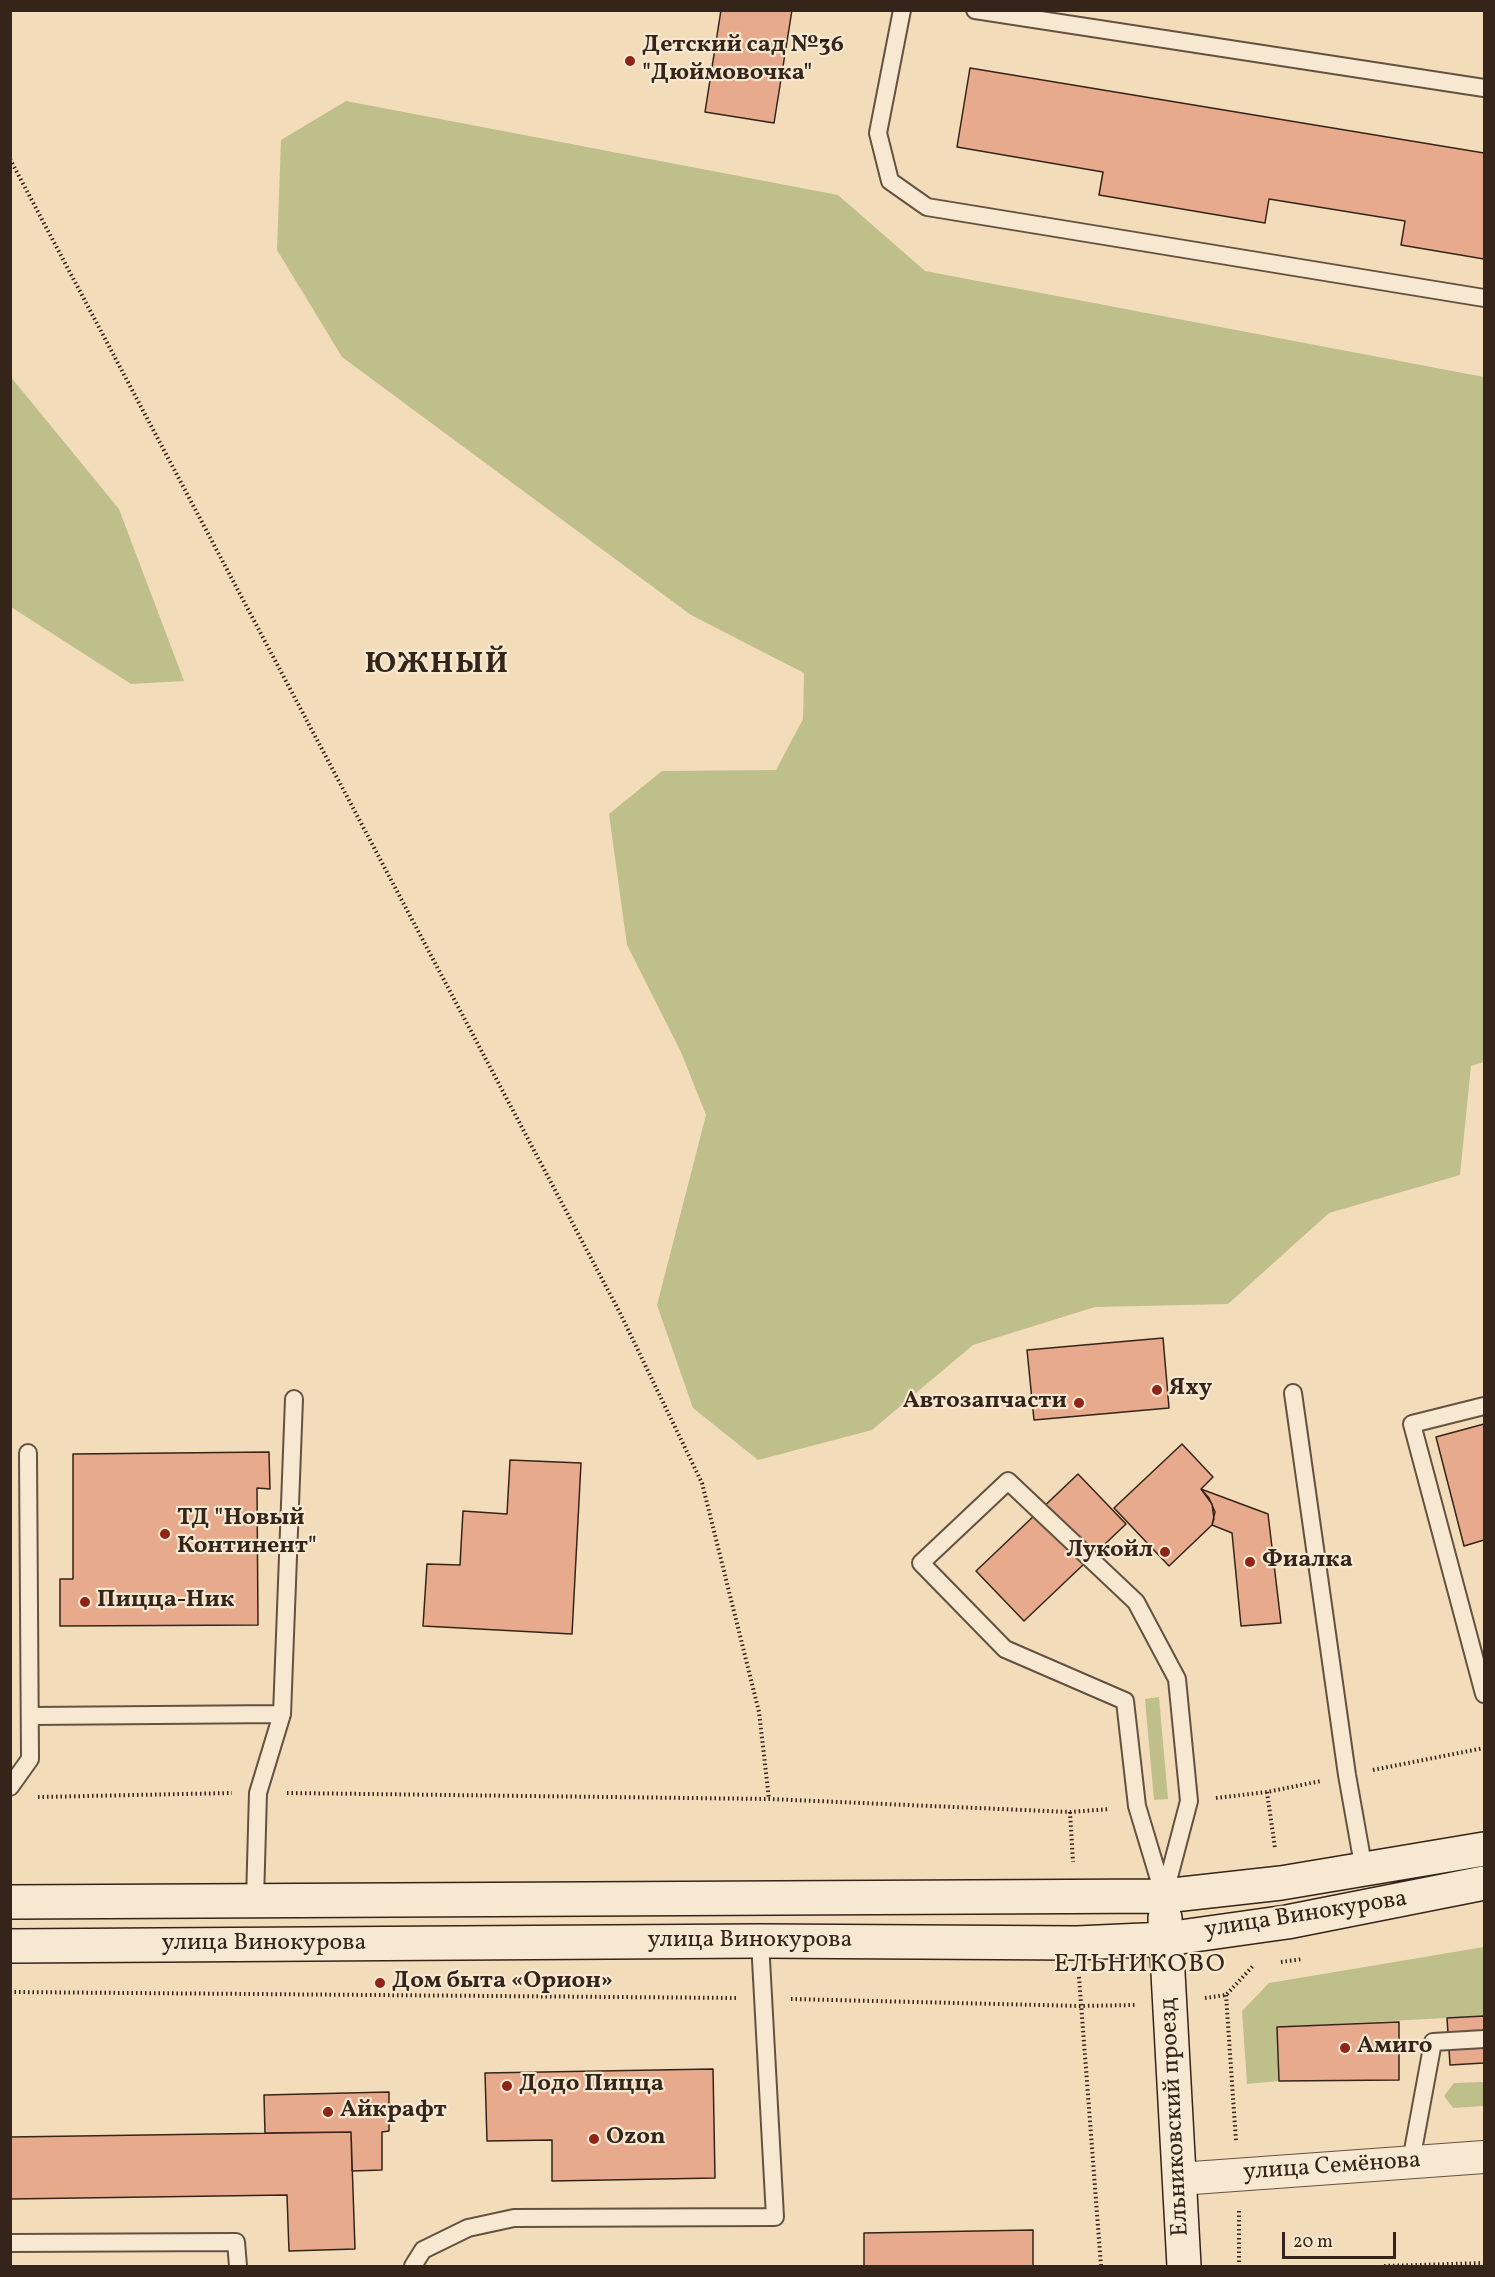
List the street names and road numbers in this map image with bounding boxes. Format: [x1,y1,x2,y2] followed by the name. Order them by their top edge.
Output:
[1203,1886,1409,1946] street label: улица Винокурова
[648,1928,852,1956] street label: улица Винокурова
[162,1931,366,1959] street label: улица Винокурова
[1155,1997,1197,2237] street label: Ельниковский проезд
[1242,2147,1422,2189] street label: улица Семёнова

